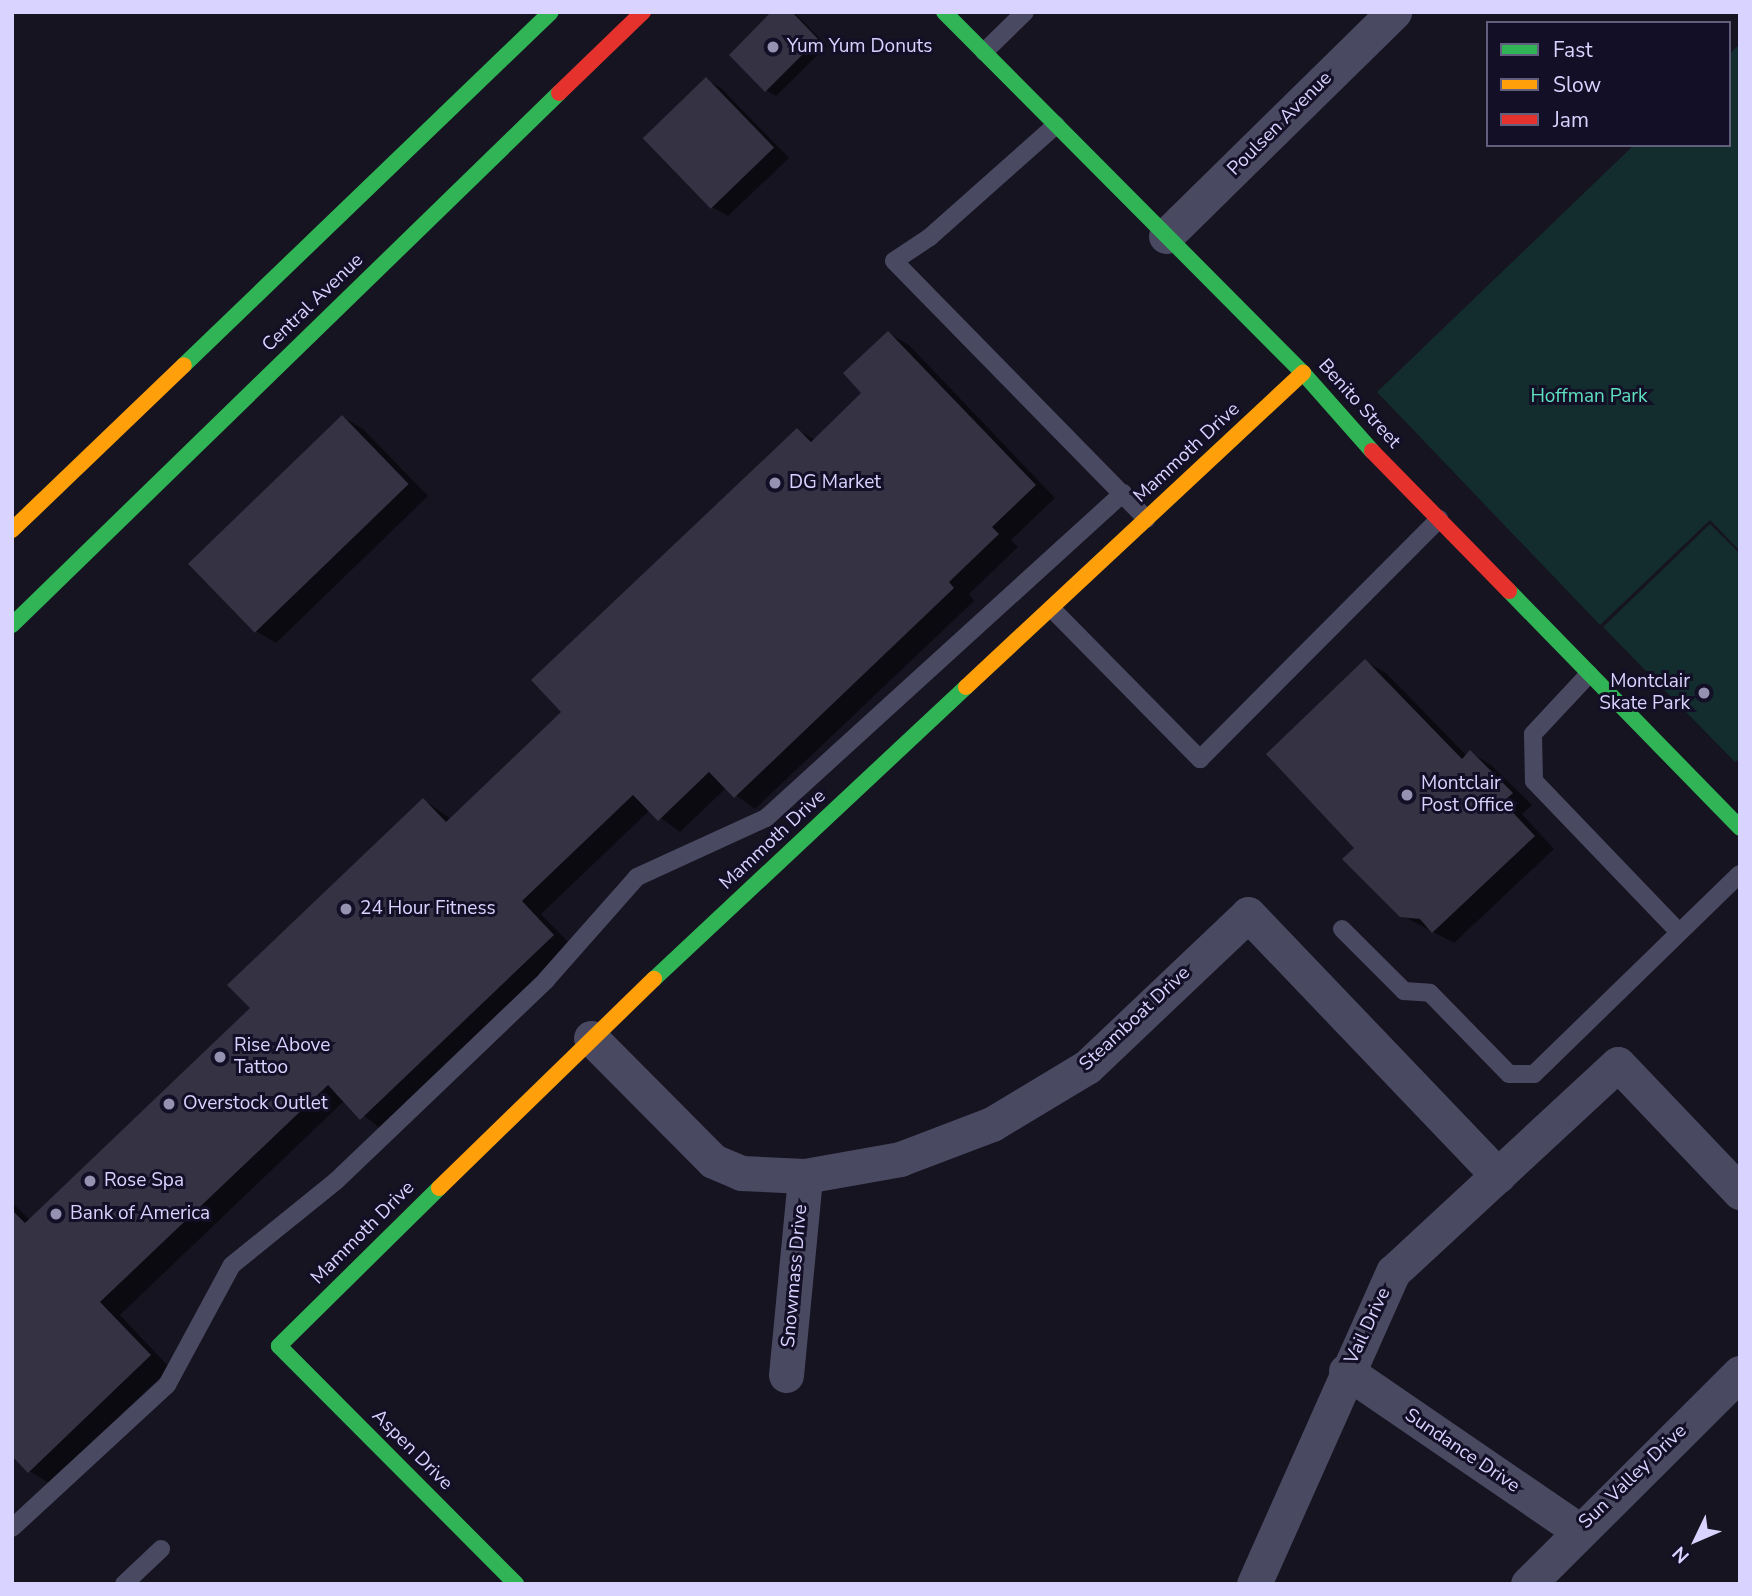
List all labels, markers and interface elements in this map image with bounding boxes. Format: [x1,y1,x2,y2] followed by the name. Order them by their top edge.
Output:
[1486,21,1731,147] legend
[787,36,932,58] place label: Yum Yum Donuts
[1553,36,1593,64] text: Fast
[765,39,781,55] marker: Yum Yum Donuts
[1223,67,1337,181] street label: Poulsen Avenue
[1553,71,1601,99] text: Slow
[1553,106,1589,134] text: Jam
[258,249,368,357] street label: Central Avenue
[1313,355,1405,453] street label: Benito Street
[1530,386,1648,408] park label: Hoffman Park
[1129,398,1245,508] street label: Mammoth Drive
[789,472,881,494] place label: DG Market
[767,475,783,491] marker: DG Market
[1599,671,1690,715] place label: Montclair Skate Park
[1696,685,1712,701] marker: Montclair Skate Park
[1421,773,1514,817] place label: Montclair Post Office
[715,785,831,895] street label: Mammoth Drive
[1399,787,1415,803] marker: Montclair Post Office
[360,898,496,920] place label: 24 Hour Fitness
[338,901,354,917] marker: 24 Hour Fitness
[1075,962,1195,1076] street label: Steamboat Drive
[234,1035,330,1079] place label: Rise Above Tattoo
[212,1049,228,1065] marker: Rise Above Tattoo
[183,1093,328,1115] place label: Overstock Outlet
[161,1096,177,1112] marker: Overstock Outlet
[104,1170,184,1192] place label: Rose Spa
[82,1173,98,1189] marker: Rose Spa
[307,1177,419,1289] street label: Mammoth Drive
[70,1203,210,1225] place label: Bank of America
[777,1204,813,1348] street label: Snowmass Drive
[48,1206,64,1222] marker: Bank of America
[1340,1284,1396,1368] street label: Vail Drive
[1400,1404,1524,1498] street label: Sundance Drive
[367,1405,457,1495] street label: Aspen Drive
[1574,1420,1692,1534] street label: Sun Valley Drive
[1661,1505,1731,1575] north arrow
[1667,1540,1695,1569] text: N

